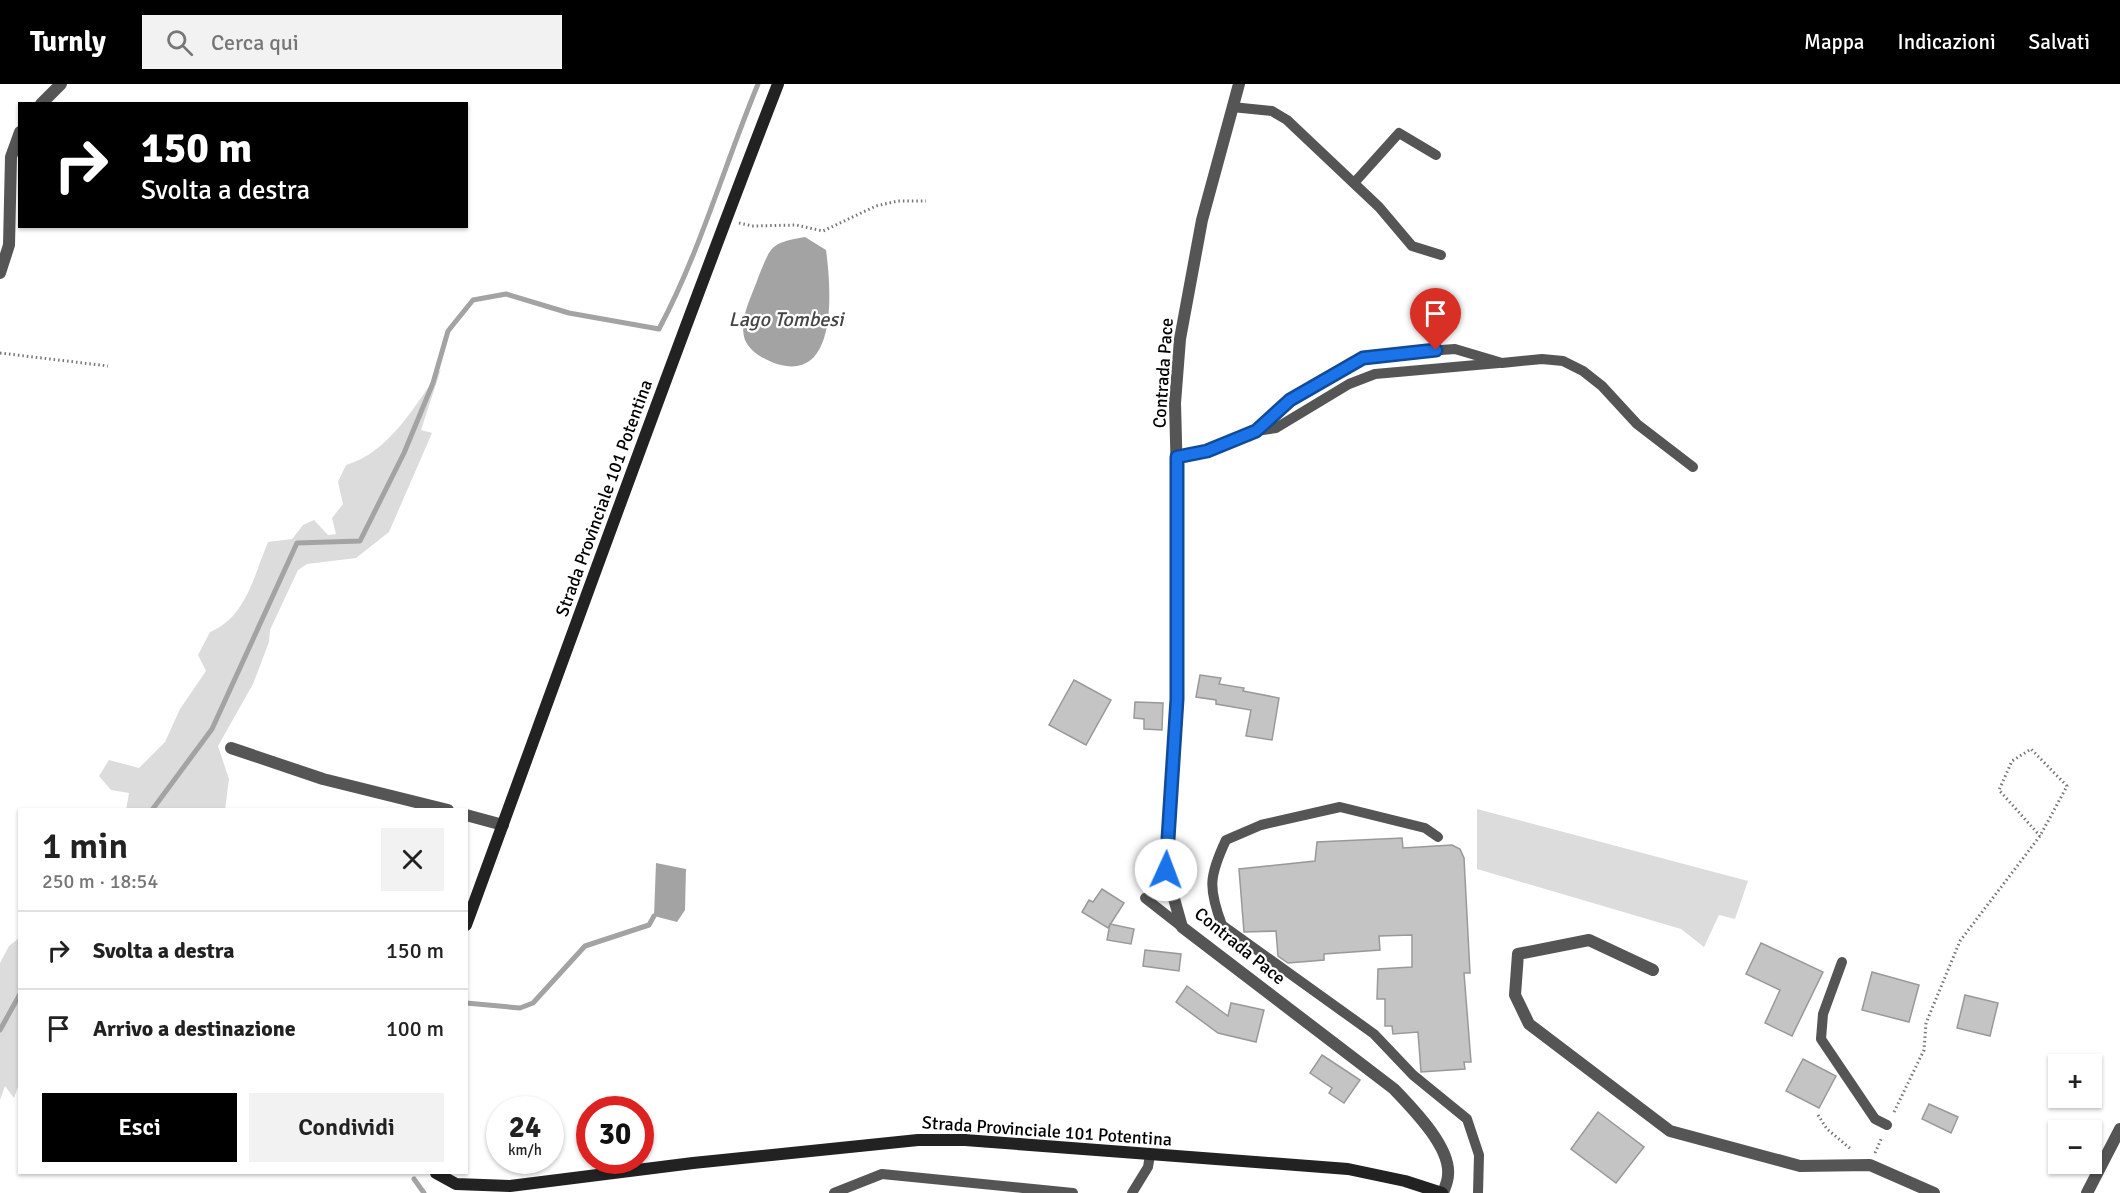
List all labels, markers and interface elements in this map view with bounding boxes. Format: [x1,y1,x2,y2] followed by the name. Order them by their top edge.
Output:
[142,15,562,69] search box
[30,25,106,59] text: Turnly
[163,26,196,59] icon: search
[211,29,299,56] text: Cerca qui
[1804,29,1865,55] text: Mappa
[1898,29,1996,55] text: Indicazioni
[2029,29,2090,55] text: Salvati
[141,123,252,174] text: 150 m
[42,126,120,204] icon: right
[141,174,310,207] text: Svolta a destra
[1410,288,1461,350] pin
[1419,297,1452,330] icon: arrive
[729,307,845,332] water label: Lago Tombesi
[1148,317,1178,429] street label: Contrada Pace
[551,377,657,619] street label: Strada Provinciale 101 Potentina
[42,824,128,869] text: 1 min
[381,828,444,891] button: close
[1134,838,1198,902] position arrow
[42,869,158,894] text: 250 m · 18:54
[1190,903,1290,989] street label: Contrada Pace
[42,934,75,967] icon: right
[93,937,234,964] text: Svolta a destra
[386,937,444,964] text: 150 m
[42,1012,75,1045] icon: arrive
[93,1015,296,1042] text: Arrivo a destinazione
[386,1015,444,1042] text: 100 m
[2048,1054,2102,1174] map controls
[2048,1054,2102,1108] button: +
[42,1093,237,1162] button: Esci
[249,1093,444,1162] button: Condividi
[576,1096,654,1174] speed limit sign: 30
[509,1109,541,1146] text: 24
[921,1111,1173,1151] street label: Strada Provinciale 101 Potentina
[2048,1120,2102,1174] button: −
[508,1141,542,1159] text: km/h

